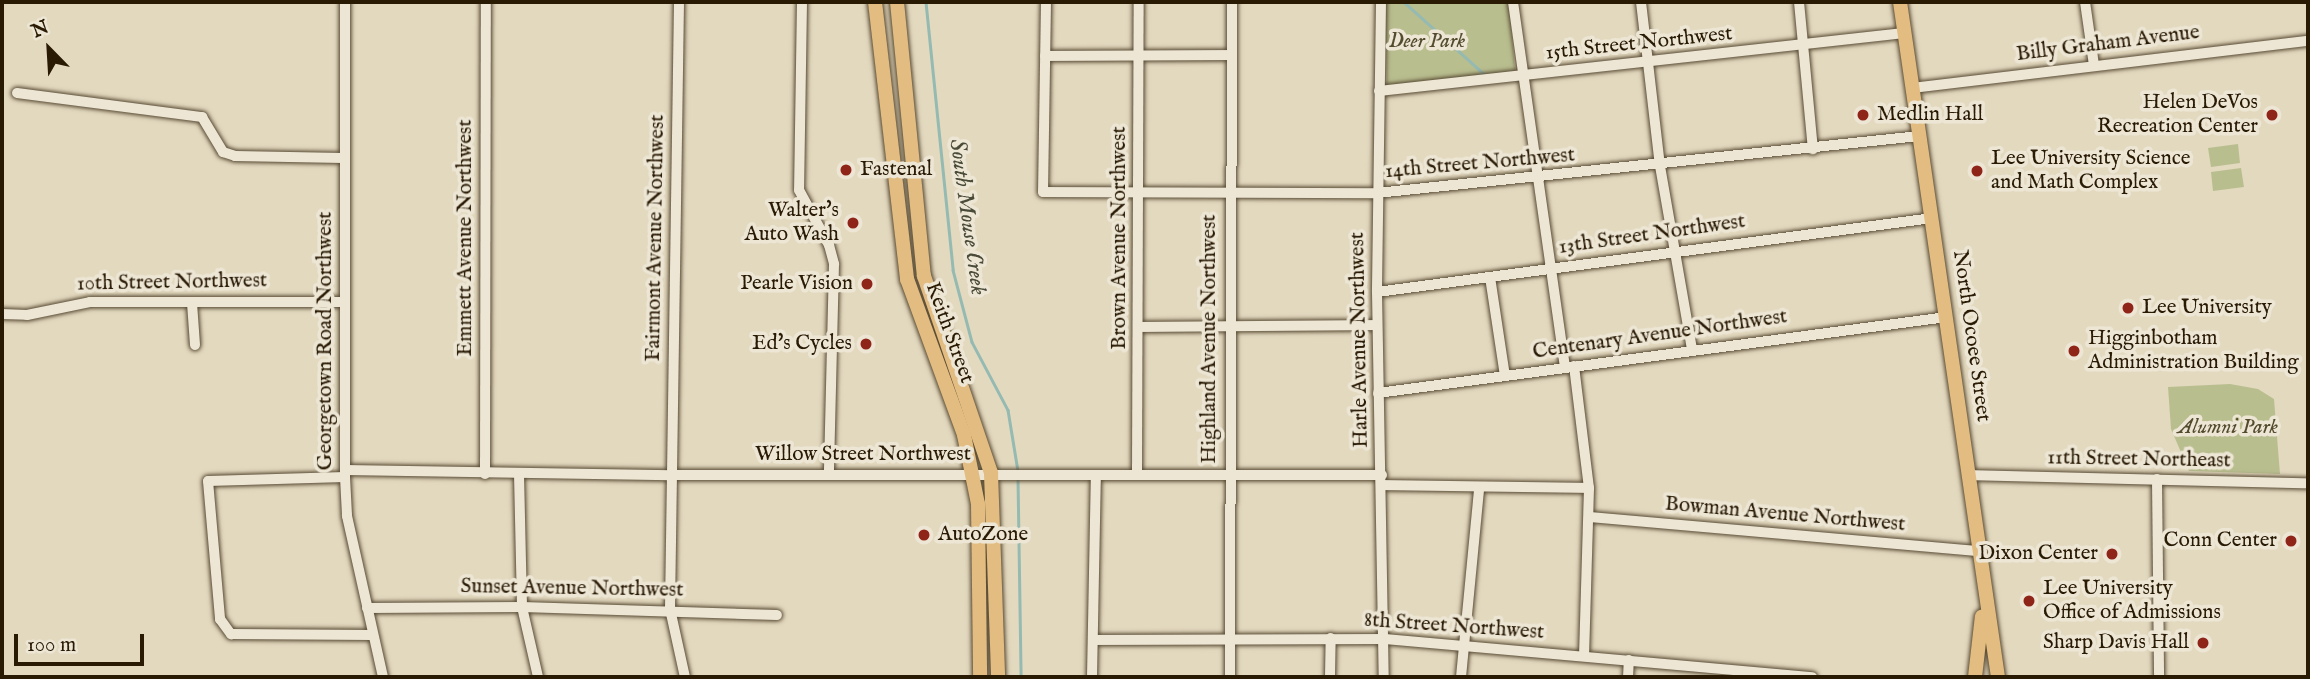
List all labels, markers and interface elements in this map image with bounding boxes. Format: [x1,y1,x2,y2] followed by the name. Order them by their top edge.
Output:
[14,14,84,84] north arrow
[28,16,53,44] text: N
[2015,20,2201,68] street label: Billy Graham Avenue
[1544,22,1734,66] street label: 15th Street Northwest
[1389,29,1465,55] park label: Deer Park
[2097,90,2258,140] place label: Helen DeVos Recreation Center
[1877,102,1983,128] place label: Medlin Hall
[1855,107,1871,123] marker: Medlin Hall
[2264,107,2280,123] marker: Helen DeVos Recreation Center
[641,114,671,362] street label: Fairmont Avenue Northwest
[453,120,479,356] street label: Emmett Avenue Northwest
[1107,126,1133,350] street label: Brown Avenue Northwest
[942,137,992,297] water label: South Mouse Creek
[1384,143,1576,185] street label: 14th Street Northwest
[1991,146,2190,196] place label: Lee University Science and Math Complex
[860,157,932,183] place label: Fastenal
[838,162,854,178] marker: Fastenal
[1969,163,1985,179] marker: Lee University Science and Math Complex
[745,198,839,248] place label: Walter's Auto Wash
[1557,209,1747,261] street label: 13th Street Northwest
[313,212,339,470] street label: Georgetown Road Northwest
[1197,214,1223,464] street label: Highland Avenue Northwest
[845,215,861,231] marker: Walter's Auto Wash
[1346,232,1374,448] street label: Harle Avenue Northwest
[1946,248,1996,424] street label: North Ocoee Street
[77,269,267,297] street label: 10th Street Northwest
[740,271,853,297] place label: Pearle Vision
[859,276,875,292] marker: Pearle Vision
[919,279,979,387] street label: Keith Street
[2142,295,2272,321] place label: Lee University
[2120,300,2136,316] marker: Lee University
[1531,305,1789,365] street label: Centenary Avenue Northwest
[2088,326,2299,376] place label: Higginbotham Administration Building
[752,331,852,357] place label: Ed's Cycles
[858,336,874,352] marker: Ed's Cycles
[2066,343,2082,359] marker: Higginbotham Administration Building
[2178,415,2278,441] park label: Alumni Park
[755,442,971,468] street label: Willow Street Northwest
[2047,446,2231,474] street label: 11th Street Northeast
[1664,492,1906,538] street label: Bowman Avenue Northwest
[938,522,1028,548] place label: AutoZone
[916,527,932,543] marker: AutoZone
[2163,528,2277,554] place label: Conn Center
[2283,533,2299,549] marker: Conn Center
[1978,541,2098,567] place label: Dixon Center
[2104,546,2120,562] marker: Dixon Center
[460,574,684,604] street label: Sunset Avenue Northwest
[2043,576,2221,626] place label: Lee University Office of Admissions
[2021,593,2037,609] marker: Lee University Office of Admissions
[1363,608,1545,646] street label: 8th Street Northwest
[18,620,147,664] scale bar
[2043,630,2189,656] place label: Sharp Davis Hall
[27,632,76,659] text: 100 m
[2195,635,2211,651] marker: Sharp Davis Hall

